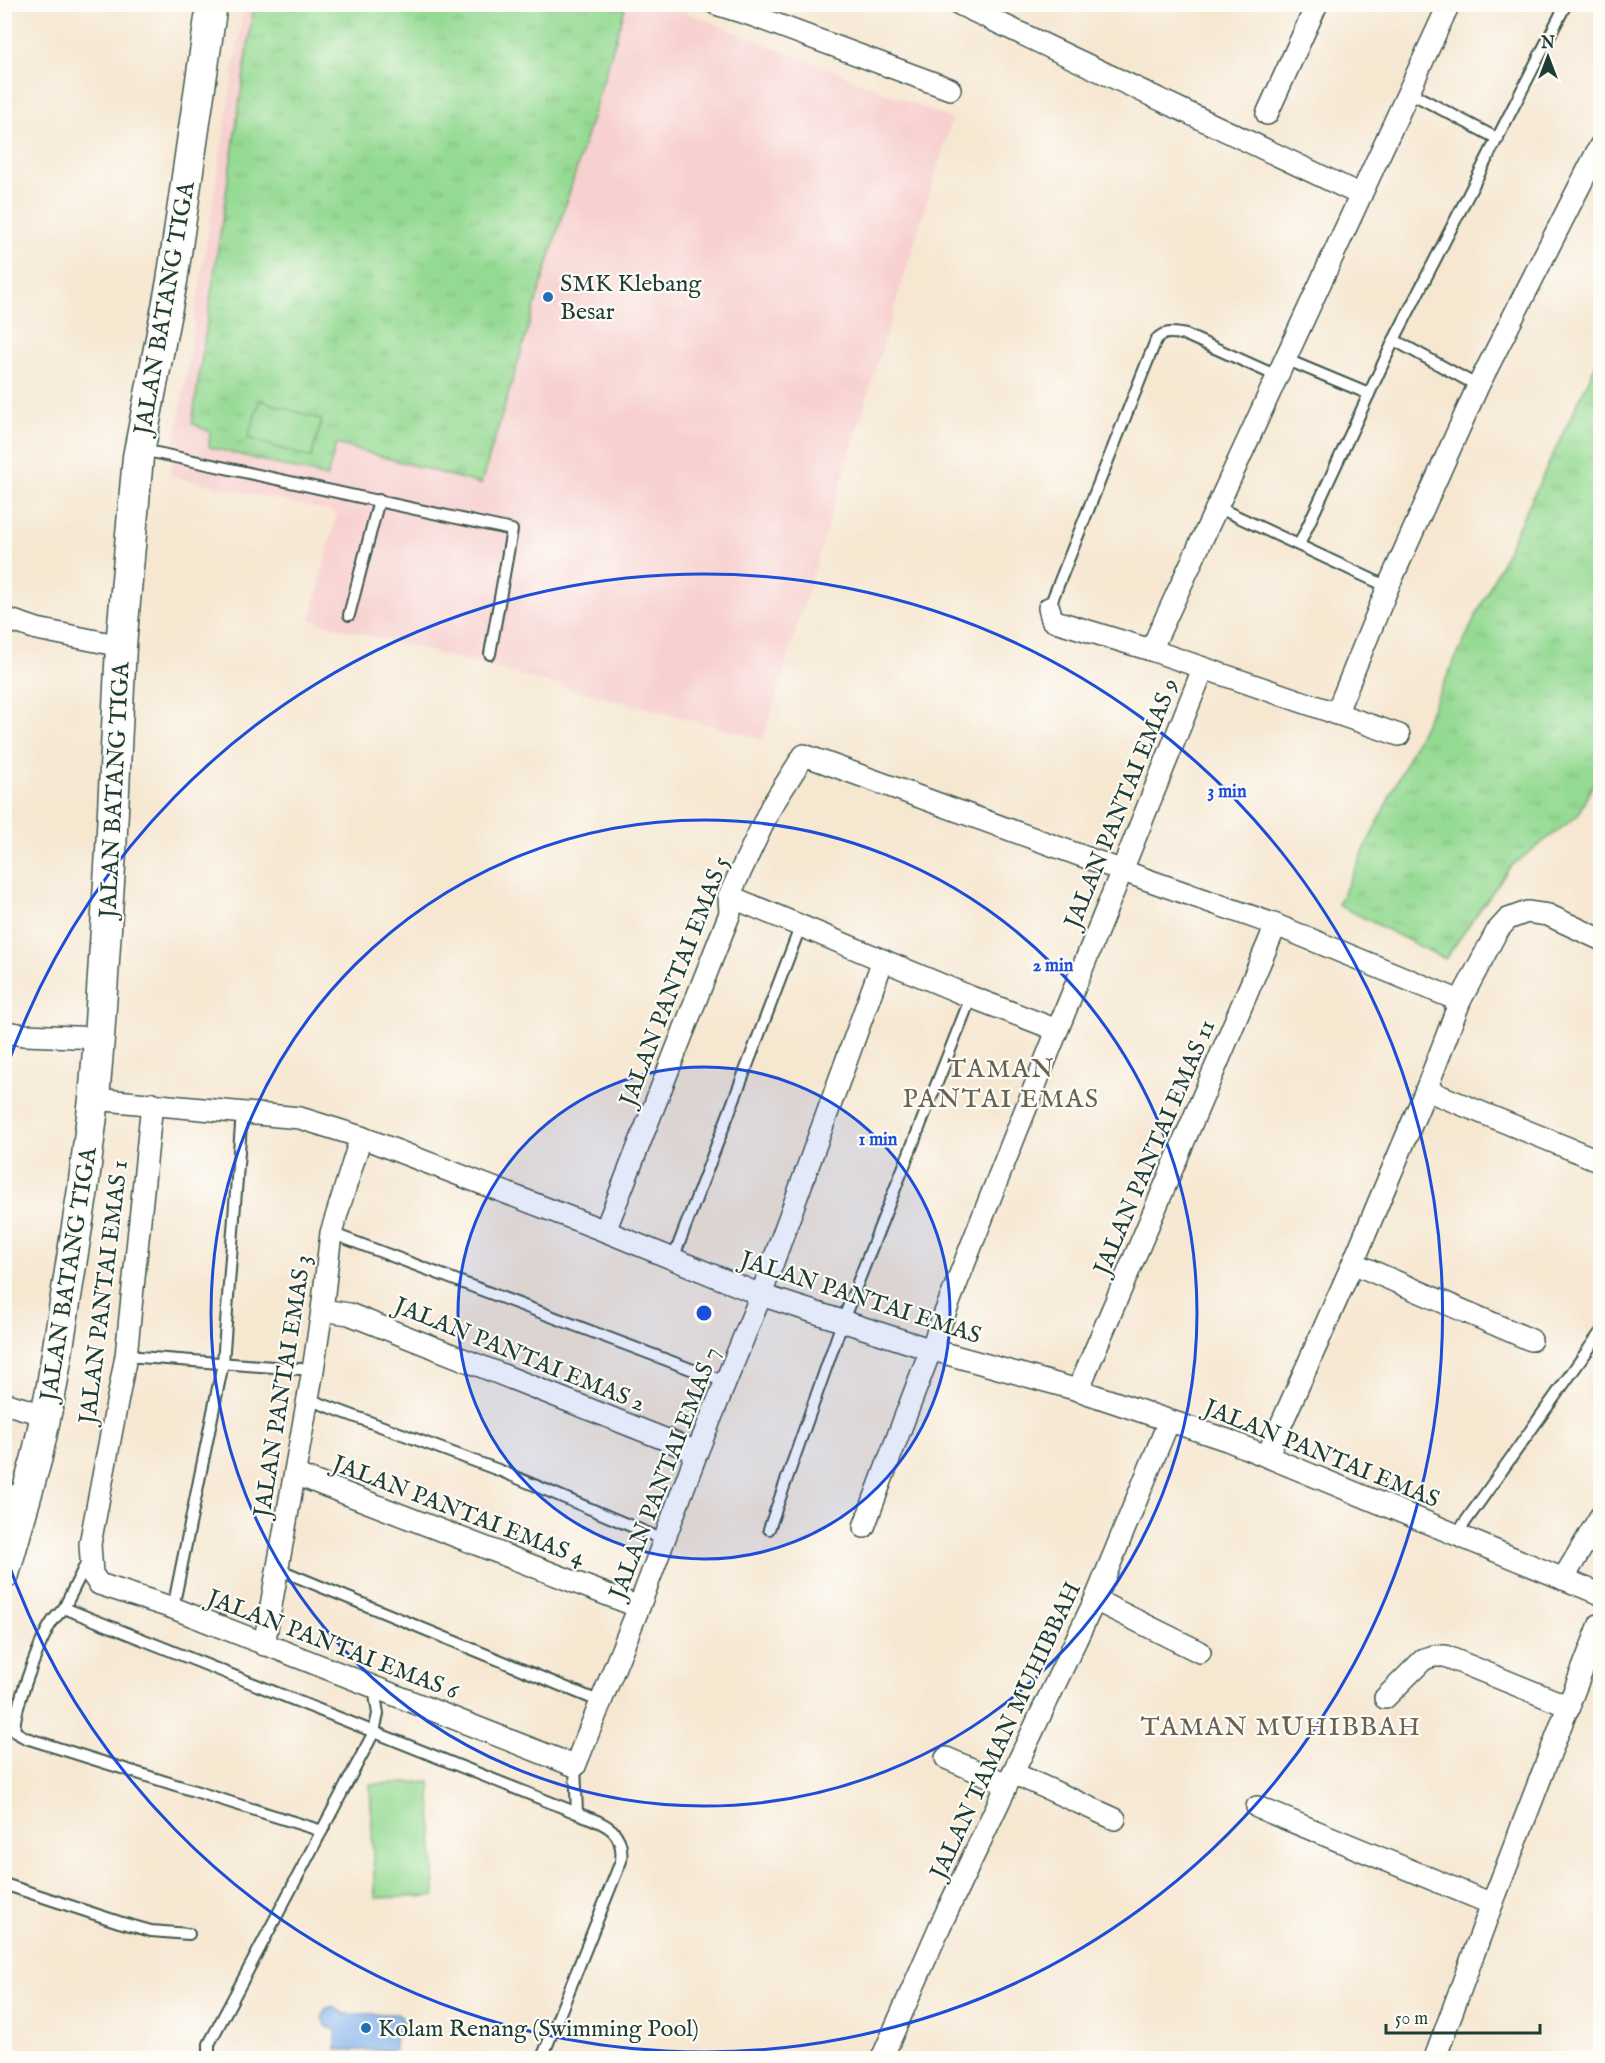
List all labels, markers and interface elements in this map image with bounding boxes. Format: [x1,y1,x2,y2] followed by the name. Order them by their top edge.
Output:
[1518,27,1578,87] north arrow
[1540,34,1555,54] text: N
[127,178,203,440] street label: JALAN BATANG TIGA
[560,269,702,328] place label: SMK Klebang Besar
[541,290,555,304] marker: SMK Klebang Besar
[93,660,138,922] street label: JALAN BATANG TIGA
[1057,674,1187,936] street label: JALAN PANTAI EMAS 9
[1208,781,1247,804] text: 3 min
[612,852,738,1114] street label: JALAN PANTAI EMAS 5
[1033,955,1074,978] text: 2 min
[1086,1015,1223,1283] street label: JALAN PANTAI EMAS 11
[903,1053,1099,1116] district label: TAMAN PANTAI EMAS
[859,1129,898,1152] text: 1 min
[34,1144,105,1406] street label: JALAN BATANG TIGA
[73,1159,136,1429] street label: JALAN PANTAI EMAS 1
[733,1244,985,1352] street label: JALAN PANTAI EMAS
[247,1253,320,1523] street label: JALAN PANTAI EMAS 3
[387,1290,649,1420] street label: JALAN PANTAI EMAS 2
[694,1303,714,1323] centre of rings
[602,1343,728,1607] street label: JALAN PANTAI EMAS 7
[1196,1392,1444,1516] street label: JALAN PANTAI EMAS
[325,1448,589,1574] street label: JALAN PANTAI EMAS 4
[922,1577,1089,1887] street label: JALAN TAMAN MUHIBBAH
[200,1582,463,1708] street label: JALAN PANTAI EMAS 6
[1141,1711,1421,1744] district label: TAMAN MUHIBBAH
[1386,1997,1540,2035] scale bar
[1395,2008,1428,2031] text: 50 m
[378,2014,699,2045] place label: Kolam Renang (Swimming Pool)
[359,2021,373,2035] marker: Kolam Renang (Swimming Pool)

